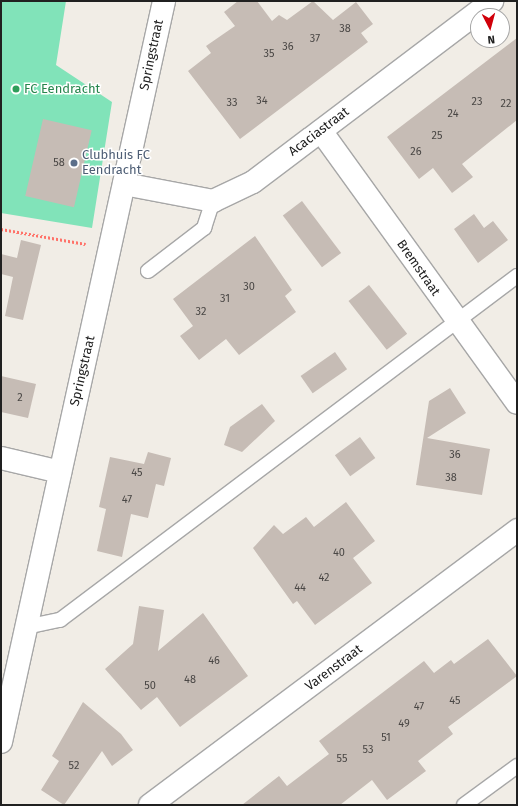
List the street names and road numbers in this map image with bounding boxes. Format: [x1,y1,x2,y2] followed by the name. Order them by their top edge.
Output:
[137,18,167,92] street label: Springstraat
[286,104,352,160] street label: Acaciastraat
[393,237,443,299] street label: Bremstraat
[67,334,99,408] street label: Springstraat
[302,642,366,694] street label: Varenstraat

